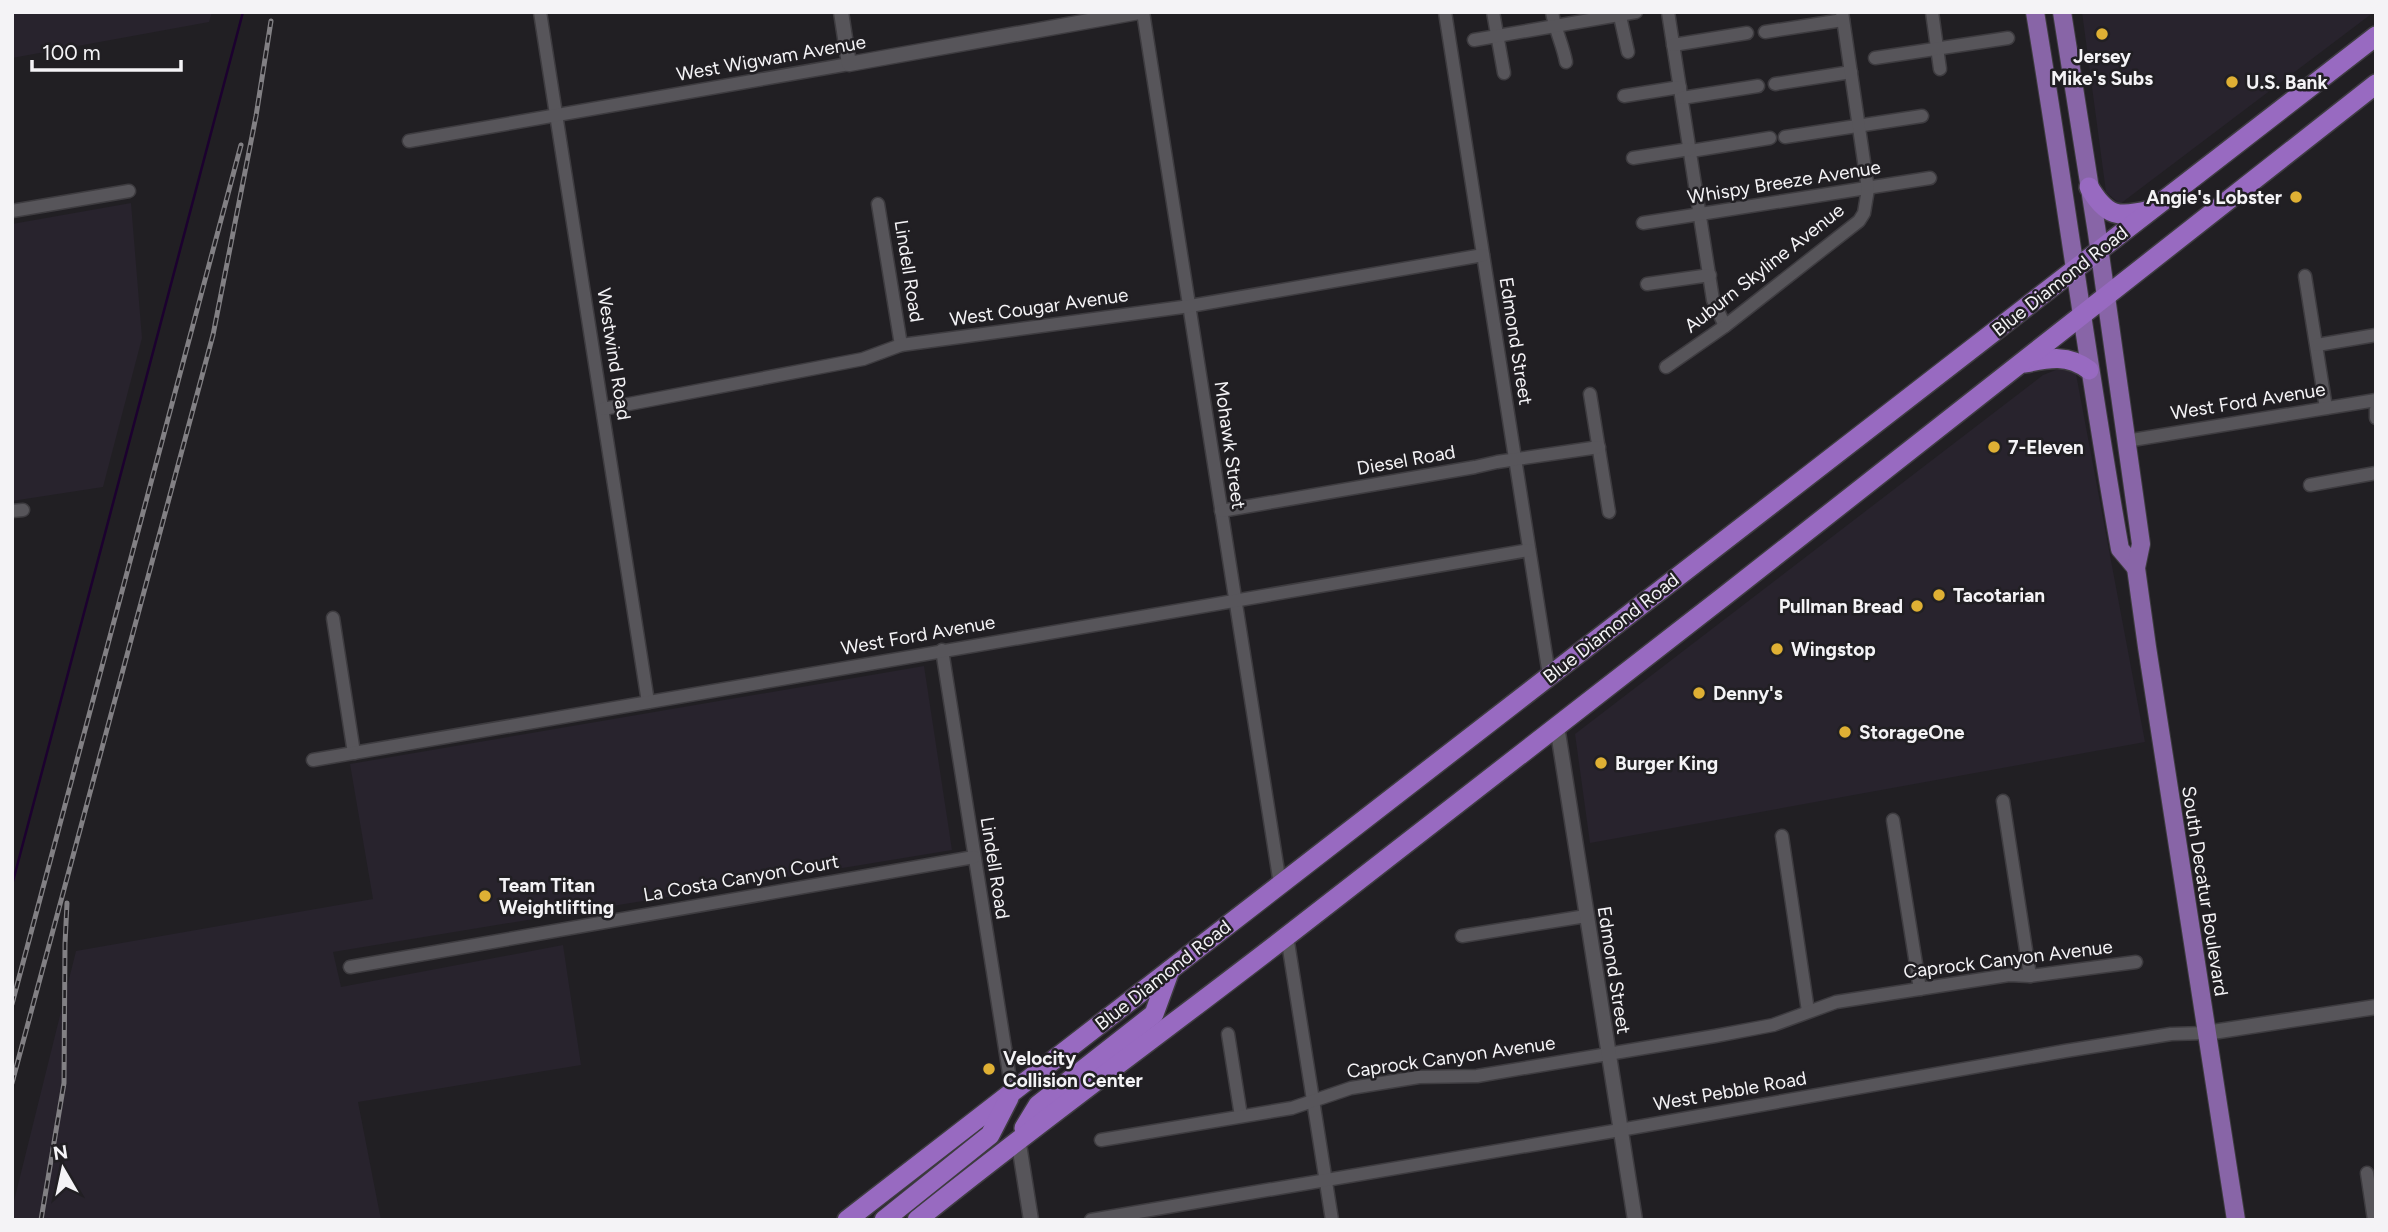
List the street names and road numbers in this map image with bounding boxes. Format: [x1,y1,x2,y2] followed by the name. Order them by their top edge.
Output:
[675,30,867,86] street label: West Wigwam Avenue
[1686,155,1882,209] street label: Whispy Breeze Avenue
[1680,199,1848,337] street label: Auburn Skyline Avenue
[890,218,928,324] street label: Lindell Road
[1988,221,2132,341] street label: Blue Diamond Road
[1495,275,1537,407] street label: Edmond Street
[948,283,1130,331] street label: West Cougar Avenue
[592,286,636,422] street label: Westwind Road
[2169,377,2327,425] street label: West Ford Avenue
[1210,379,1250,511] street label: Mohawk Street
[1355,440,1457,480] street label: Diesel Road
[1539,568,1683,688] street label: Blue Diamond Road
[839,610,997,660] street label: West Ford Avenue
[2177,784,2233,998] street label: South Decatur Boulevard
[976,815,1014,921] street label: Lindell Road
[641,849,841,907] street label: La Costa Canyon Court
[1593,904,1635,1036] street label: Edmond Street
[1091,915,1235,1035] street label: Blue Diamond Road
[1902,935,2114,983] street label: Caprock Canyon Avenue
[1345,1031,1557,1083] street label: Caprock Canyon Avenue
[1652,1066,1808,1116] street label: West Pebble Road

